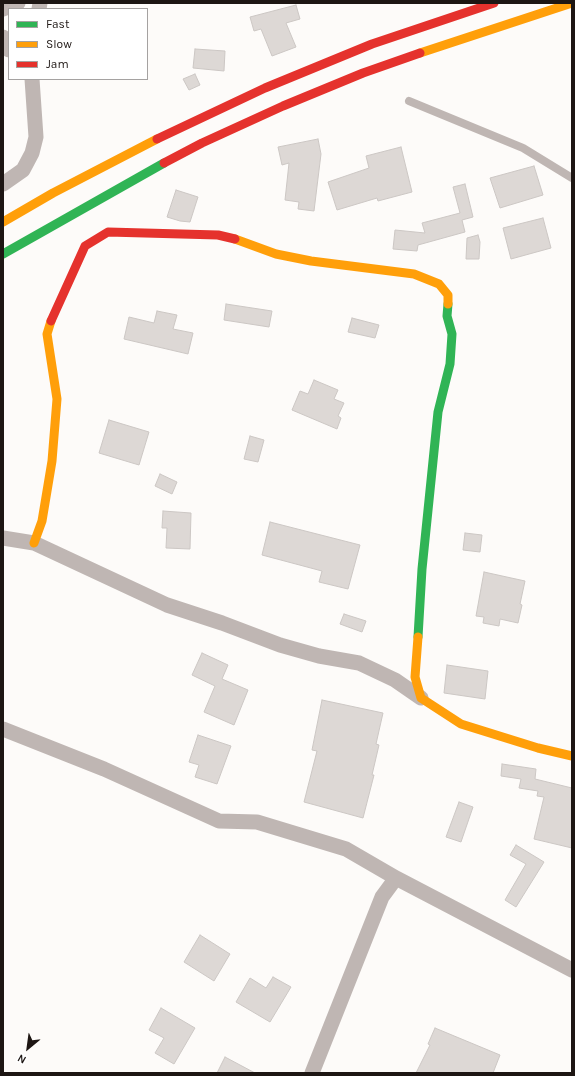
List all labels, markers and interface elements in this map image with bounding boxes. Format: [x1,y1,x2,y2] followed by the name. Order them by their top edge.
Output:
[8,8,148,80] legend
[46,17,69,31] text: Fast
[46,37,72,51] text: Slow
[46,57,69,71] text: Jam
[8,1028,48,1068] north arrow
[15,1051,29,1067] text: N

